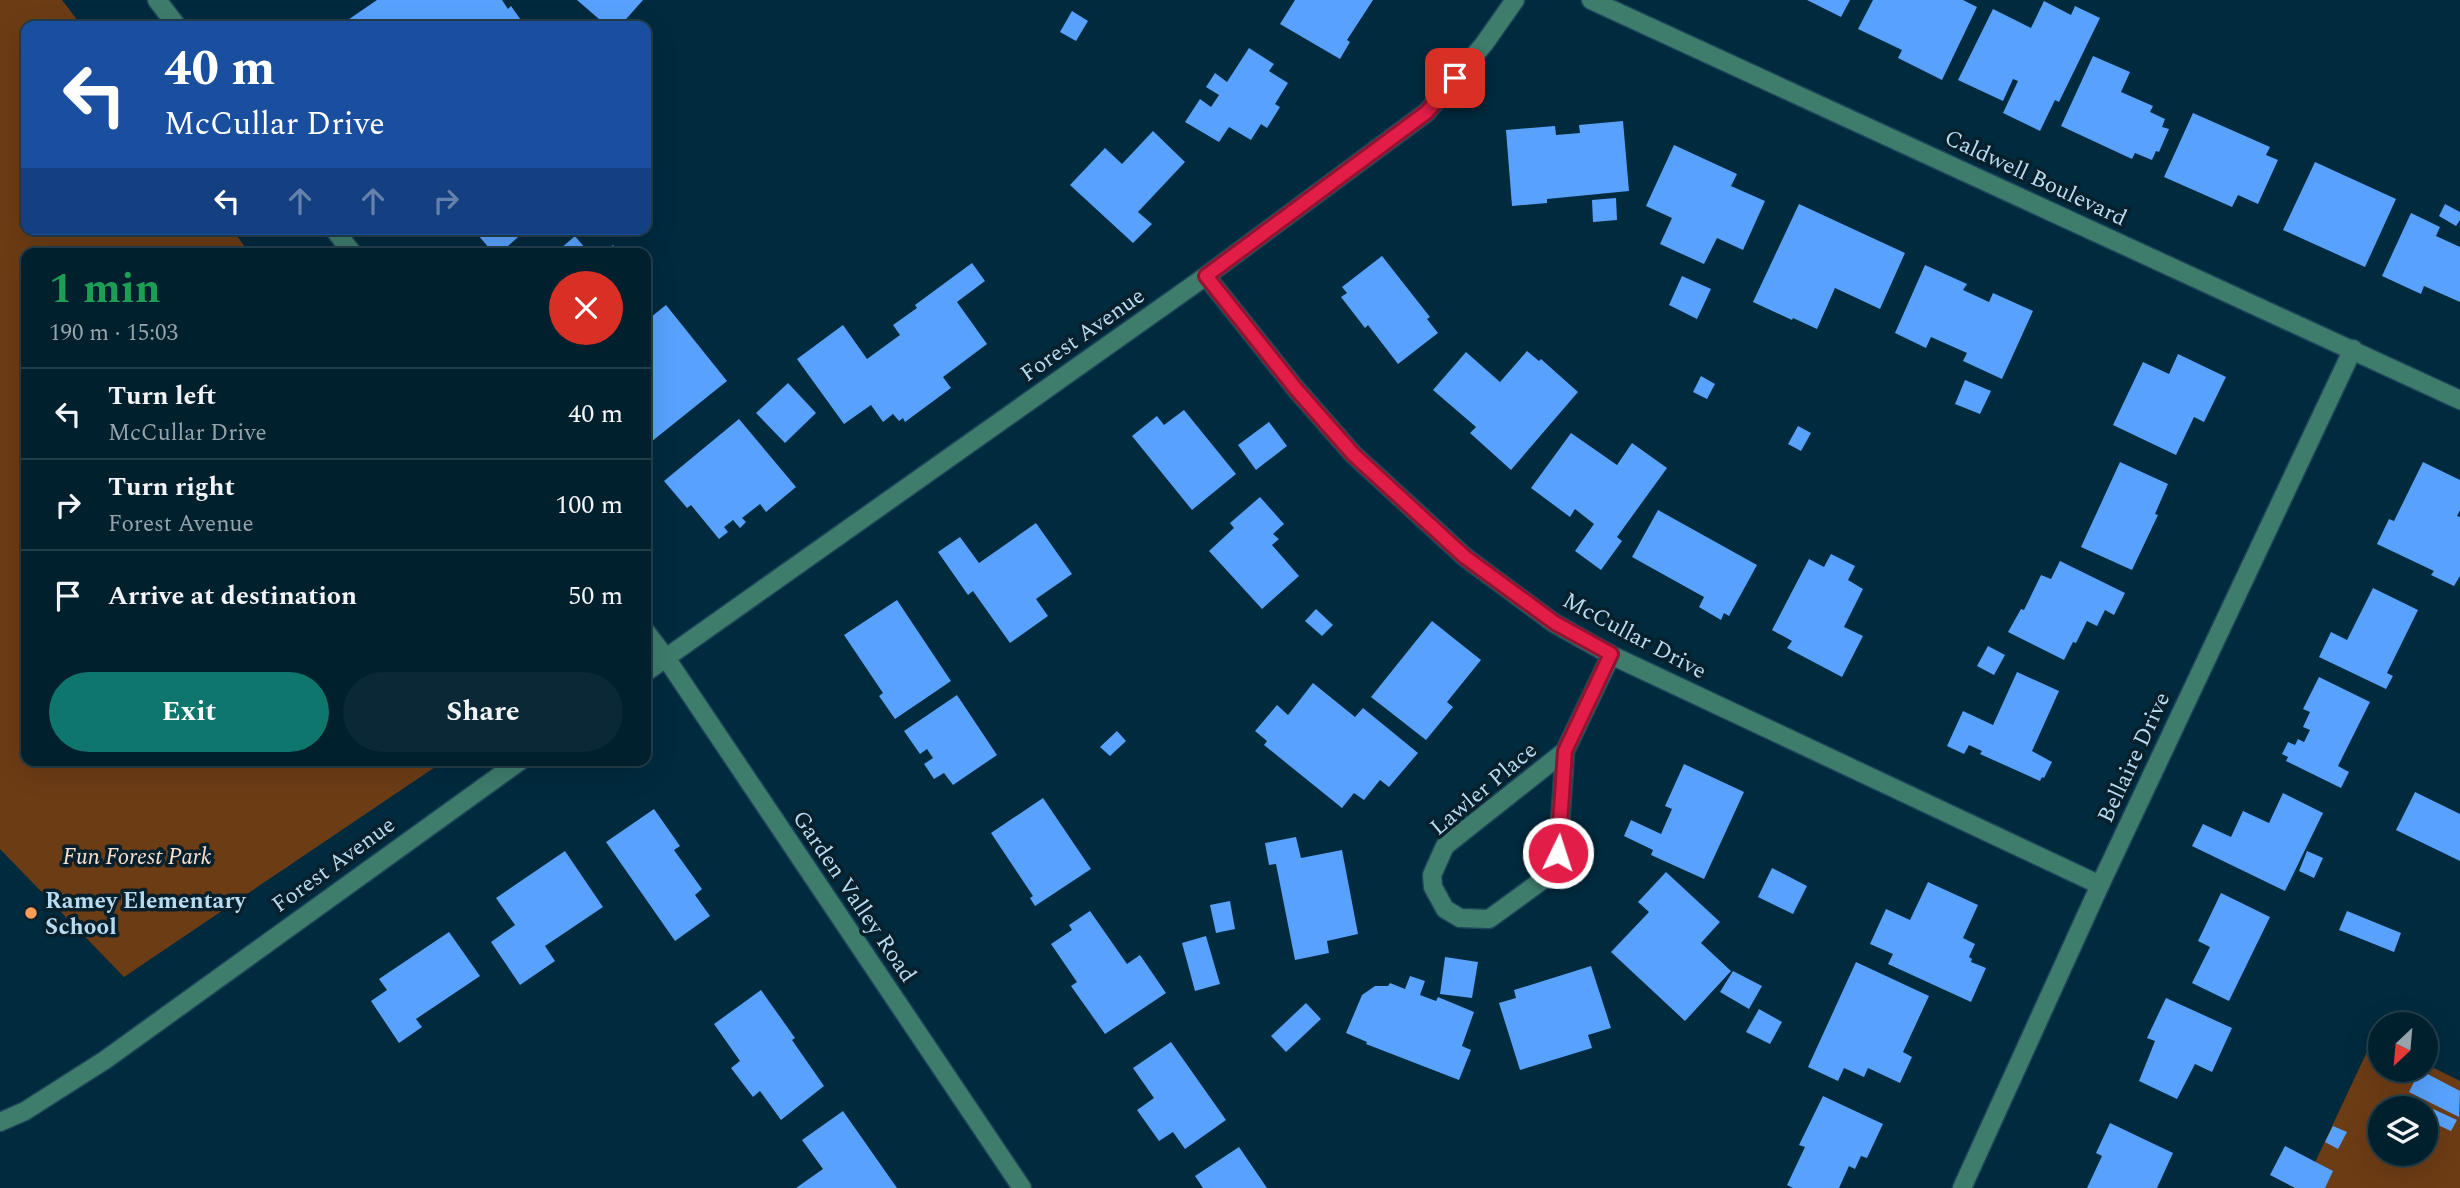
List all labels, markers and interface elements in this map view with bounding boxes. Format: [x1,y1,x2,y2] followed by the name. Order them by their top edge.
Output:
[164,32,275,107] text: 40 m
[1425,48,1485,108] pin
[49,49,140,140] icon: left
[1436,59,1474,97] icon: arrive
[164,100,385,149] text: McCullar Drive
[1938,121,2133,236] street label: Caldwell Boulevard
[208,182,246,220] icon: left
[281,182,319,220] icon: ahead
[354,182,392,220] icon: ahead
[427,182,465,220] icon: right
[49,258,161,321] text: 1 min
[549,271,623,345] button: close
[1013,279,1153,391] street label: Forest Avenue
[49,316,178,351] text: 190 m · 15:03
[108,376,216,416] text: Turn left
[568,394,623,434] text: 40 m
[49,395,87,433] icon: left
[108,416,267,451] text: McCullar Drive
[108,467,235,507] text: Turn right
[555,485,623,525] text: 100 m
[49,486,87,524] icon: right
[108,507,254,542] text: Forest Avenue
[108,576,357,616] text: Arrive at destination
[568,576,623,616] text: 50 m
[49,577,87,615] icon: arrive
[1556,584,1713,689] street label: McCullar Drive
[49,672,329,752] button: Exit
[343,672,623,752] button: Share
[2089,686,2180,829] street label: Bellaire Drive
[1423,734,1545,845] street label: Lawler Place
[783,804,925,990] street label: Garden Valley Road
[265,808,403,922] street label: Forest Avenue
[1521,816,1595,890] position arrow
[63,840,212,875] park label: Fun Forest Park
[45,884,246,945] place label: Ramey Elementary School
[23,905,39,921] marker: Ramey Elementary School
[2368,1012,2438,1082] north arrow
[2368,1012,2438,1166] map controls
[2368,1096,2438,1166] button: layers

